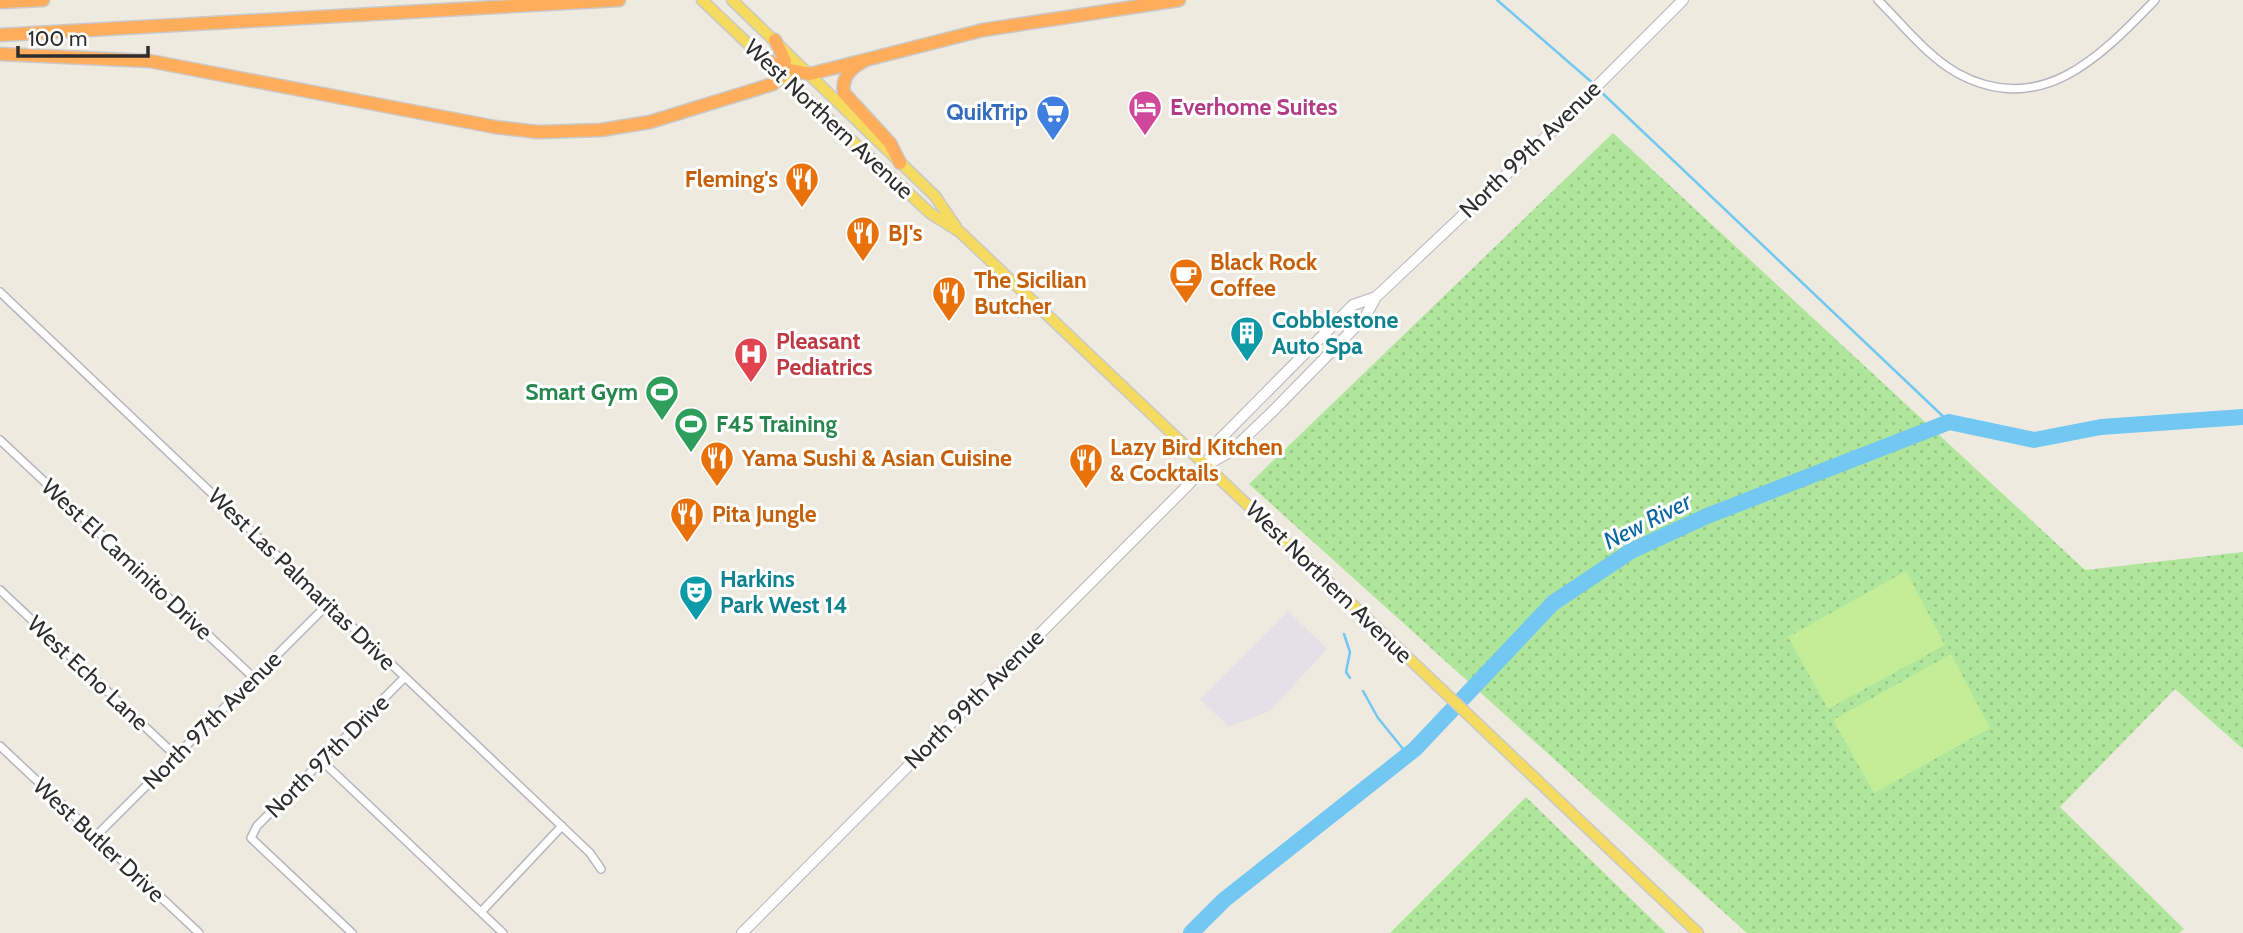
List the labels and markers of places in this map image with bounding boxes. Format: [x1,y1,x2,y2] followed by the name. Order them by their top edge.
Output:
[1126,88,1164,137] hotel icon: Everhome Suites
[1034,93,1072,142] supermarket icon: QuikTrip
[1170,93,1338,121] place label: Everhome Suites
[946,98,1028,126] place label: QuikTrip
[783,160,821,209] restaurant icon: Fleming's
[685,165,778,193] place label: Fleming's
[844,214,882,263] restaurant icon: BJ's
[888,219,923,247] place label: BJ's
[1210,248,1318,302] place label: Black Rock Coffee
[1167,256,1205,305] cafe icon: Black Rock Coffee
[974,266,1087,320] place label: The Sicilian Butcher
[930,274,968,323] restaurant icon: The Sicilian Butcher
[1272,306,1398,360] place label: Cobblestone Auto Spa
[1228,314,1266,363] building icon: Cobblestone Auto Spa
[776,327,873,381] place label: Pleasant Pediatrics
[732,335,770,384] hospital icon: Pleasant Pediatrics
[643,373,681,422] sports icon: Smart Gym
[525,378,638,406] place label: Smart Gym
[672,405,710,454] sports icon: F45 Training
[716,410,837,438] place label: F45 Training
[1110,433,1283,487] place label: Lazy Bird Kitchen & Cocktails
[698,439,736,488] restaurant icon: Yama Sushi & Asian Cuisine
[1067,441,1105,490] restaurant icon: Lazy Bird Kitchen & Cocktails
[741,444,1012,472] place label: Yama Sushi & Asian Cuisine
[668,495,706,544] restaurant icon: Pita Jungle
[712,500,817,528] place label: Pita Jungle
[720,565,847,619] place label: Harkins Park West 14
[677,573,715,622] theatre icon: Harkins Park West 14

